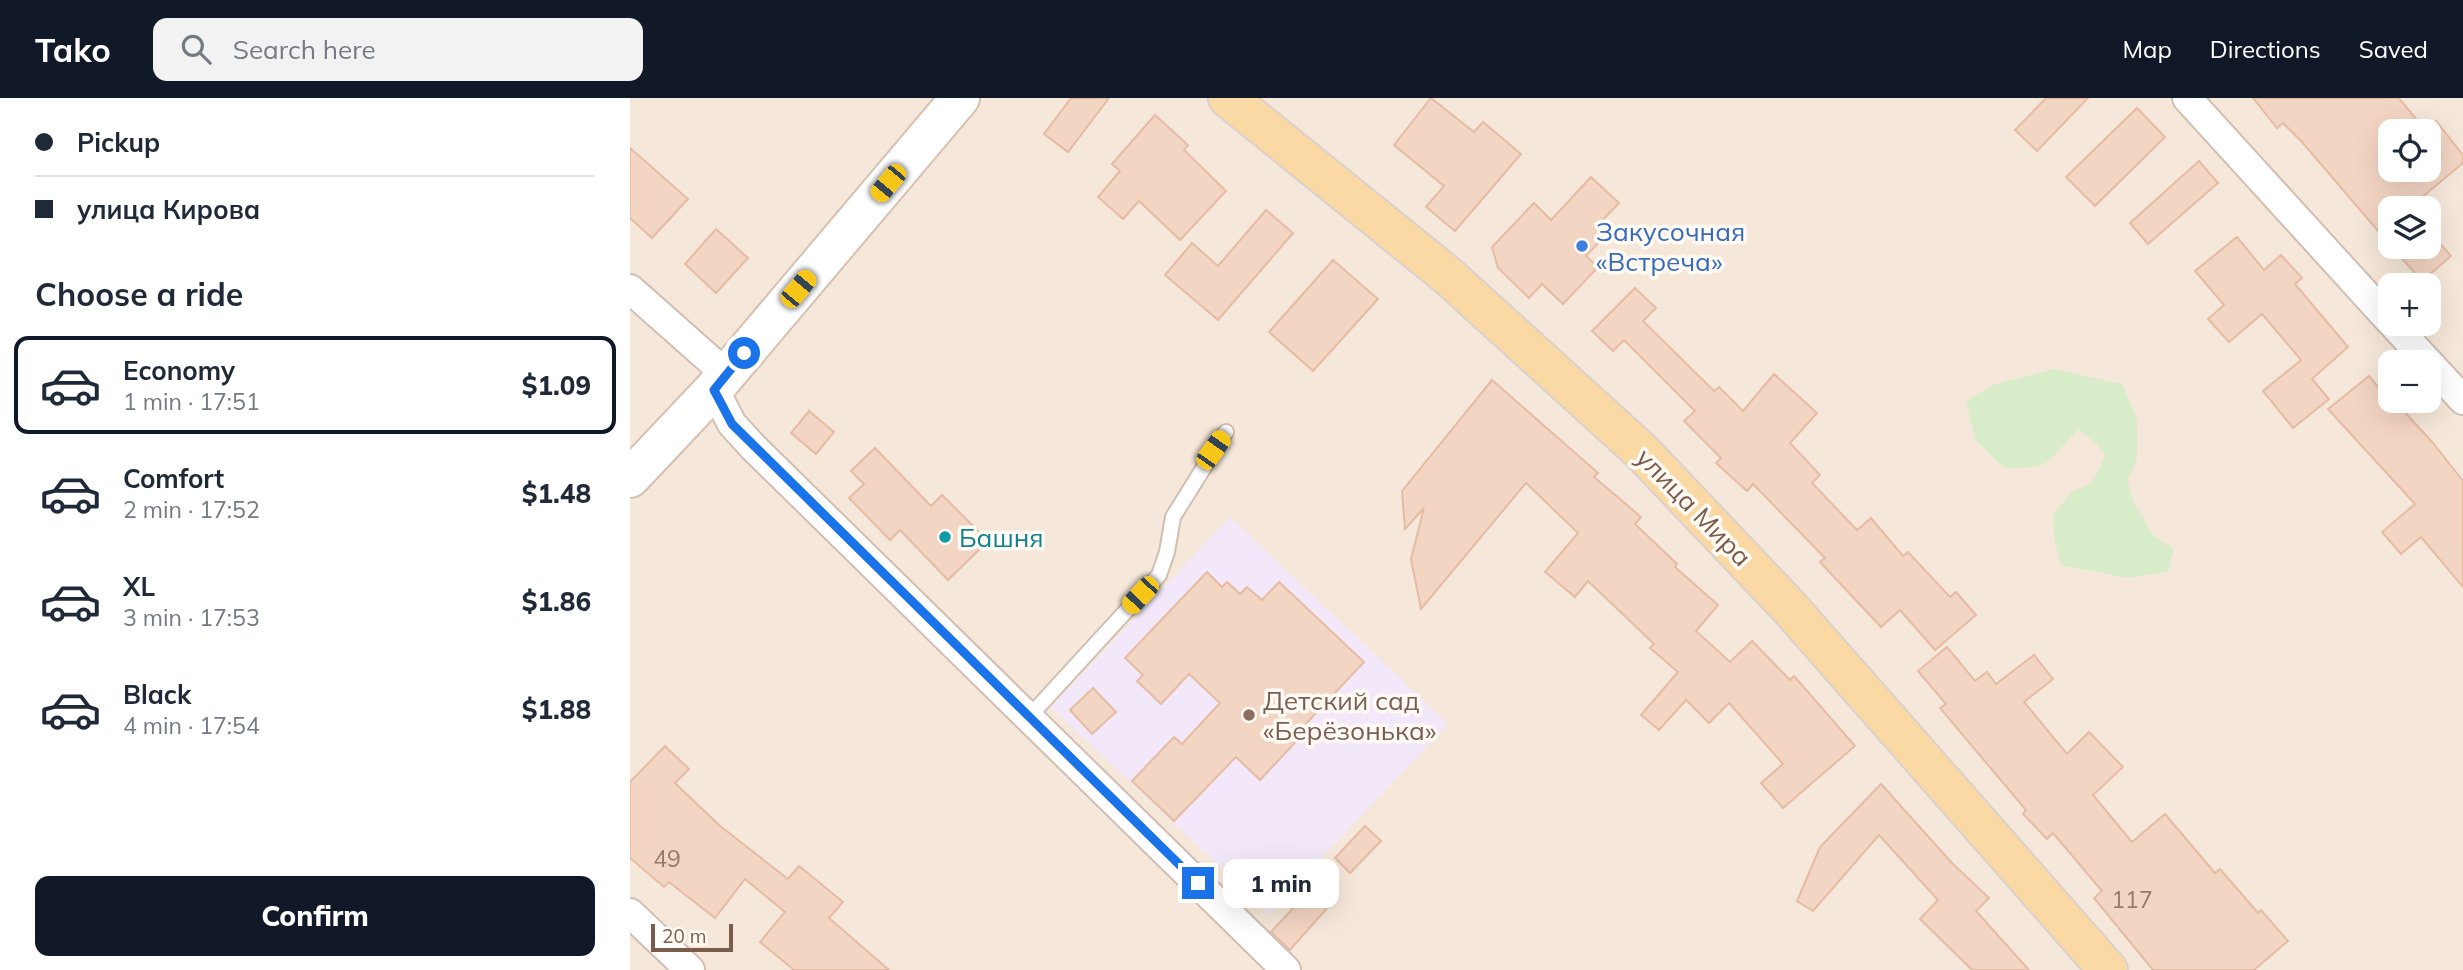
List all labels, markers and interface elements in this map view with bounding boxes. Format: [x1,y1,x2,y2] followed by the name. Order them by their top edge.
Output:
[153,18,643,81] search box
[35,29,111,70] text: Tako
[177,30,215,68] icon: search
[233,33,376,66] text: Search here
[2122,34,2172,64] text: Map
[2210,34,2321,64] text: Directions
[2359,34,2428,64] text: Saved
[2378,119,2441,413] map controls
[2378,119,2441,182] button: locate
[77,126,160,159] text: Pickup
[867,160,910,206] car
[77,193,260,226] text: улица Кирова
[2378,196,2441,259] button: layers
[1596,215,1745,278] place label: Закусочная «Встреча»
[1574,238,1590,254] marker: Закусочная «Встреча»
[777,266,820,312] car
[2378,273,2441,336] button: +
[35,274,243,314] text: Choose a ride
[728,337,760,369] route start
[2378,350,2441,413] button: −
[39,354,102,417] icon: car
[123,354,235,387] text: Economy
[522,369,591,402] text: $1.09
[123,387,260,416] text: 1 min · 17:51
[1193,427,1234,473] car
[1629,441,1759,573] street label: улица Мира
[39,462,102,525] icon: car
[123,462,224,495] text: Comfort
[522,477,591,510] text: $1.48
[123,495,260,524] text: 2 min · 17:52
[959,521,1044,554] place label: Башня
[937,529,953,545] marker: Башня
[39,570,102,633] icon: car
[123,570,155,603] text: XL
[1118,572,1163,618] car
[522,585,591,618] text: $1.86
[123,603,260,632] text: 3 min · 17:53
[39,678,102,741] icon: car
[123,678,191,711] text: Black
[1263,684,1436,747] place label: Детский сад «Берёзонька»
[522,693,591,726] text: $1.88
[1241,707,1257,723] marker: Детский сад «Берёзонька»
[123,711,260,740] text: 4 min · 17:54
[653,844,681,873] house number: 49
[1222,858,1338,908] callout: 1 min
[1182,867,1214,899] route end
[1250,869,1312,898] text: 1 min
[35,876,595,956] button: Confirm
[2111,885,2153,914] house number: 117
[651,921,733,953] scale bar
[662,924,706,948] text: 20 m

